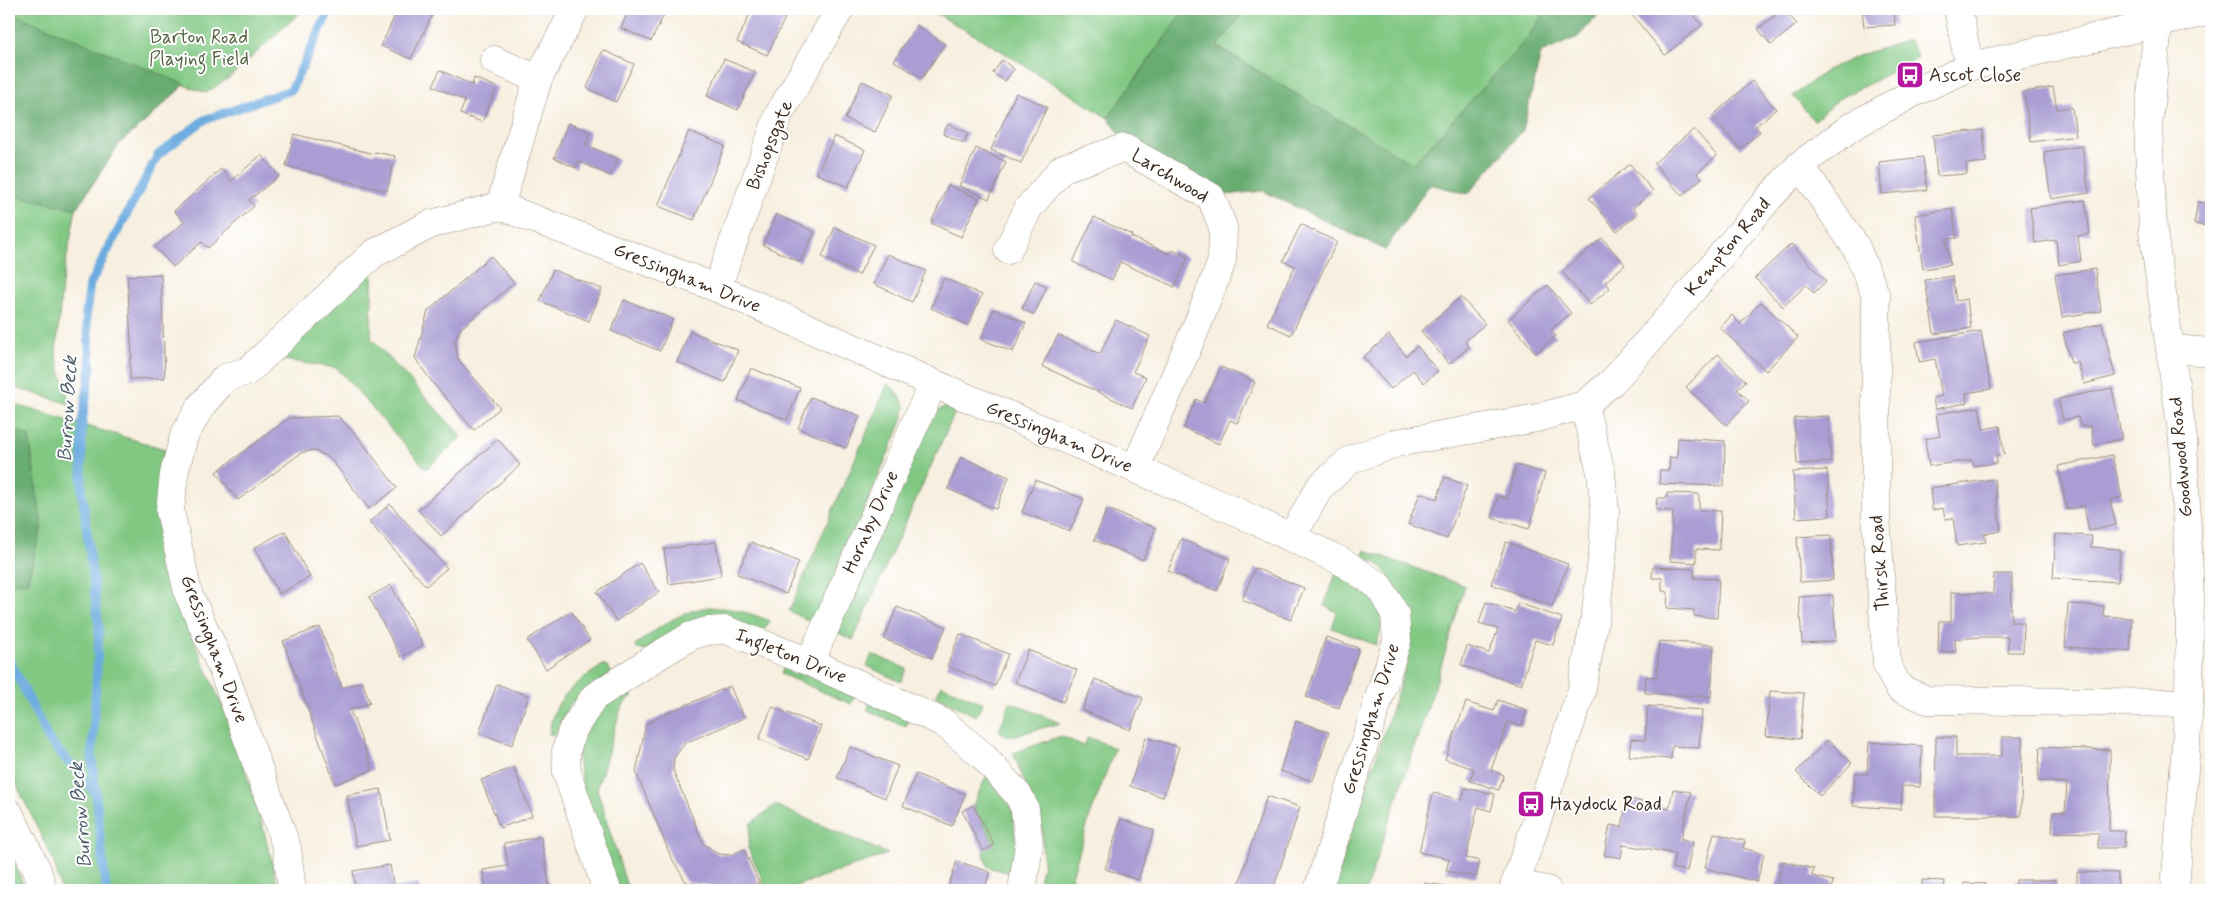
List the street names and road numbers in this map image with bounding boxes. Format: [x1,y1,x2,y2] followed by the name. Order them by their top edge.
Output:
[741,96,801,194] street label: Bishopsgate
[1127,143,1213,209] street label: Larchwood
[1680,193,1776,301] street label: Kempton Road
[609,237,764,321] street label: Gressingham Drive
[981,395,1136,481] street label: Gressingham Drive
[2163,396,2199,518] street label: Goodwood Road
[837,467,905,577] street label: Hornby Drive
[1864,514,1896,612] street label: Thirsk Road
[172,571,254,727] street label: Gressingham Drive
[730,622,850,693] street label: Ingleton Drive
[1336,640,1408,798] street label: Gressingham Drive

